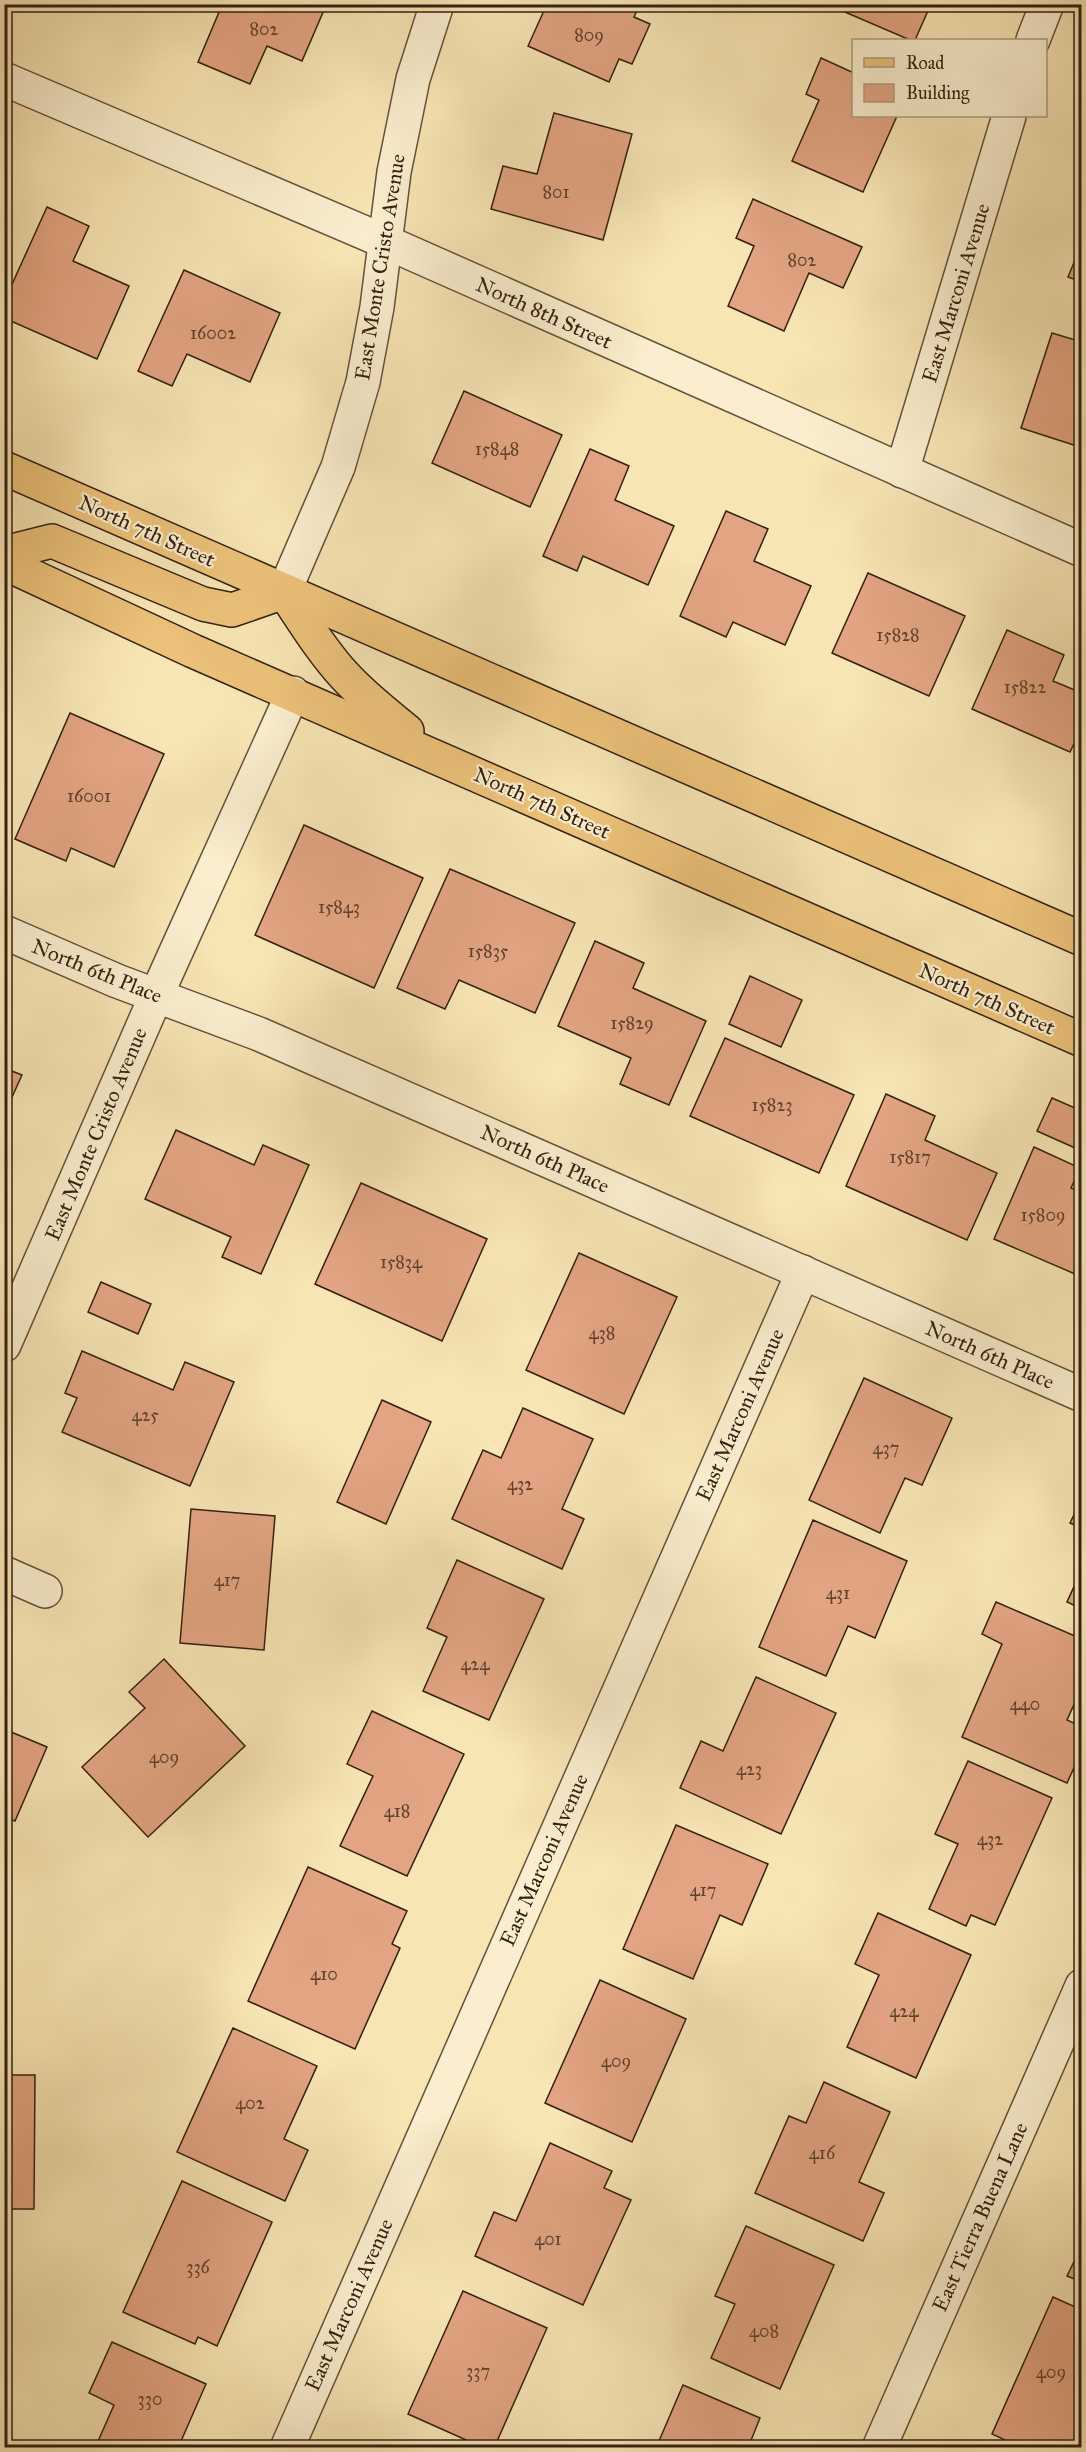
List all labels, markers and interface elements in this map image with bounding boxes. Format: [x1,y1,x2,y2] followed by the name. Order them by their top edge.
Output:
[250,18,279,40] house number: 802
[574,24,604,46] house number: 809
[852,39,1047,117] legend
[906,52,944,74] text: Road
[906,82,970,105] text: Building
[349,152,411,382] street label: East Monte Cristo Avenue
[543,181,570,203] house number: 801
[916,200,996,386] street label: East Marconi Avenue
[788,249,817,271] house number: 802
[472,271,617,355] street label: North 8th Street
[190,322,236,344] house number: 16002
[475,438,519,460] house number: 15848
[75,489,220,573] street label: North 7th Street
[876,624,920,646] house number: 15828
[1004,676,1046,698] house number: 15822
[470,761,615,845] street label: North 7th Street
[67,785,111,807] house number: 16001
[318,896,360,918] house number: 15843
[28,933,166,1009] street label: North 6th Place
[468,940,509,962] house number: 15835
[915,957,1060,1041] street label: North 7th Street
[610,1012,654,1034] house number: 15829
[39,1023,153,1244] street label: East Monte Cristo Avenue
[752,1094,793,1116] house number: 15823
[477,1119,614,1199] street label: North 6th Place
[889,1146,931,1168] house number: 15817
[1020,1204,1066,1226] house number: 15809
[380,1251,423,1273] house number: 15834
[922,1315,1059,1395] street label: North 6th Place
[589,1322,615,1344] house number: 438
[690,1324,790,1505] street label: East Marconi Avenue
[131,1404,159,1426] house number: 425
[873,1437,899,1459] house number: 437
[507,1473,533,1495] house number: 432
[214,1569,240,1591] house number: 417
[826,1582,850,1604] house number: 431
[461,1653,490,1675] house number: 424
[1010,1693,1040,1715] house number: 440
[149,1746,179,1768] house number: 409
[736,1758,762,1780] house number: 423
[494,1769,594,1950] street label: East Marconi Avenue
[384,1800,410,1822] house number: 418
[977,1828,1003,1850] house number: 432
[690,1879,716,1901] house number: 417
[310,1963,338,1985] house number: 410
[890,2000,919,2022] house number: 424
[601,2050,631,2072] house number: 409
[235,2092,265,2114] house number: 402
[927,2118,1034,2316] street label: East Tierra Buena Lane
[809,2142,836,2164] house number: 416
[299,2214,399,2395] street label: East Marconi Avenue
[534,2228,562,2250] house number: 401
[186,2256,211,2278] house number: 336
[749,2320,779,2342] house number: 408
[466,2360,490,2382] house number: 337
[1036,2361,1066,2383] house number: 409
[138,2388,162,2410] house number: 330

